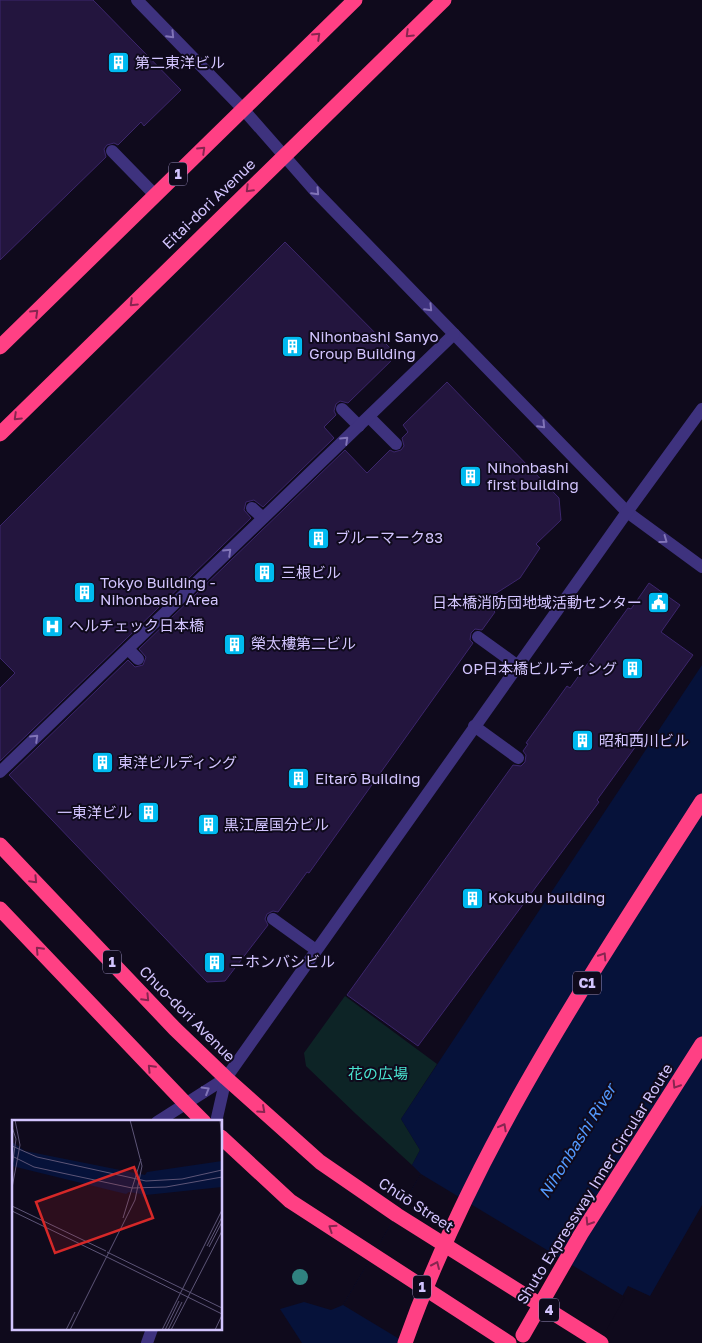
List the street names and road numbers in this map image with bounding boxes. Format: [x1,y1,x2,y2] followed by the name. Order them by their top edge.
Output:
[158,154,259,252] street label: Eitai-dori Avenue
[169,162,187,185] road number: 1
[103,950,121,974] road number: 1
[136,962,240,1065] street label: Chuo-dori Avenue
[573,971,601,994] road number: C1
[512,1060,676,1307] street label: Shuto Expressway Inner Circular Route
[376,1173,457,1235] street label: Chūō Street
[413,1275,431,1298] road number: 1
[539,1298,559,1322] road number: 4

